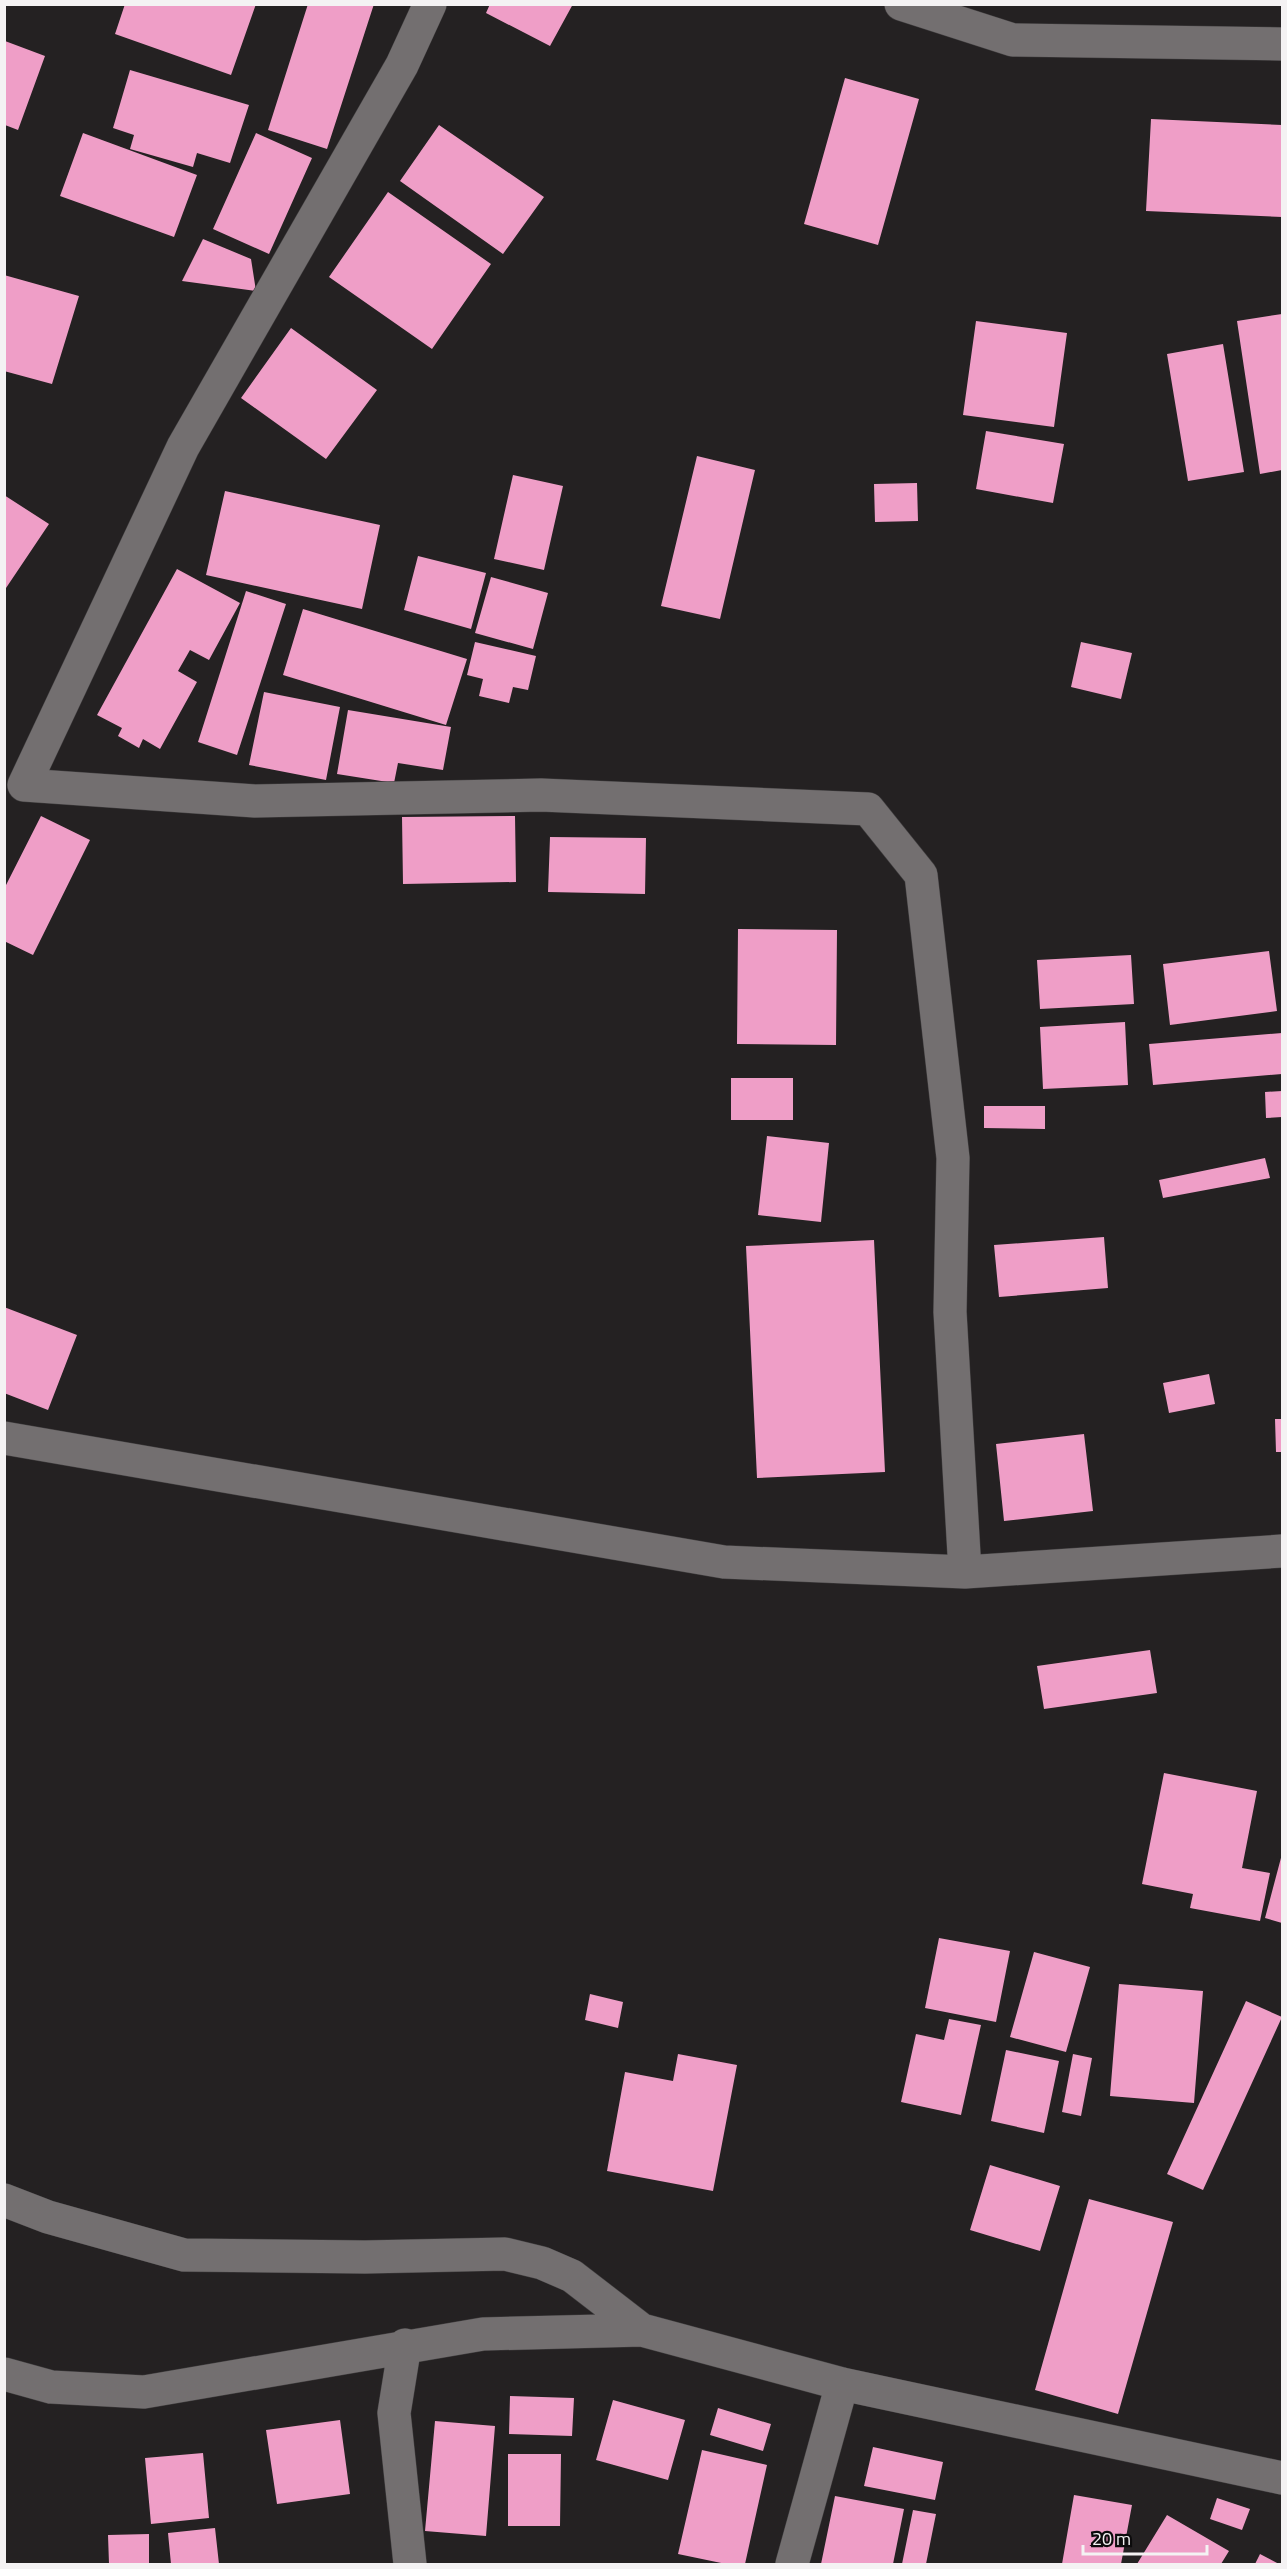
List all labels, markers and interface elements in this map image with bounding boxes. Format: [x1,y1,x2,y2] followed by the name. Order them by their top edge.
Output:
[1083,2518,1208,2556] scale bar
[1092,2525,1131,2552] text: 20 m

